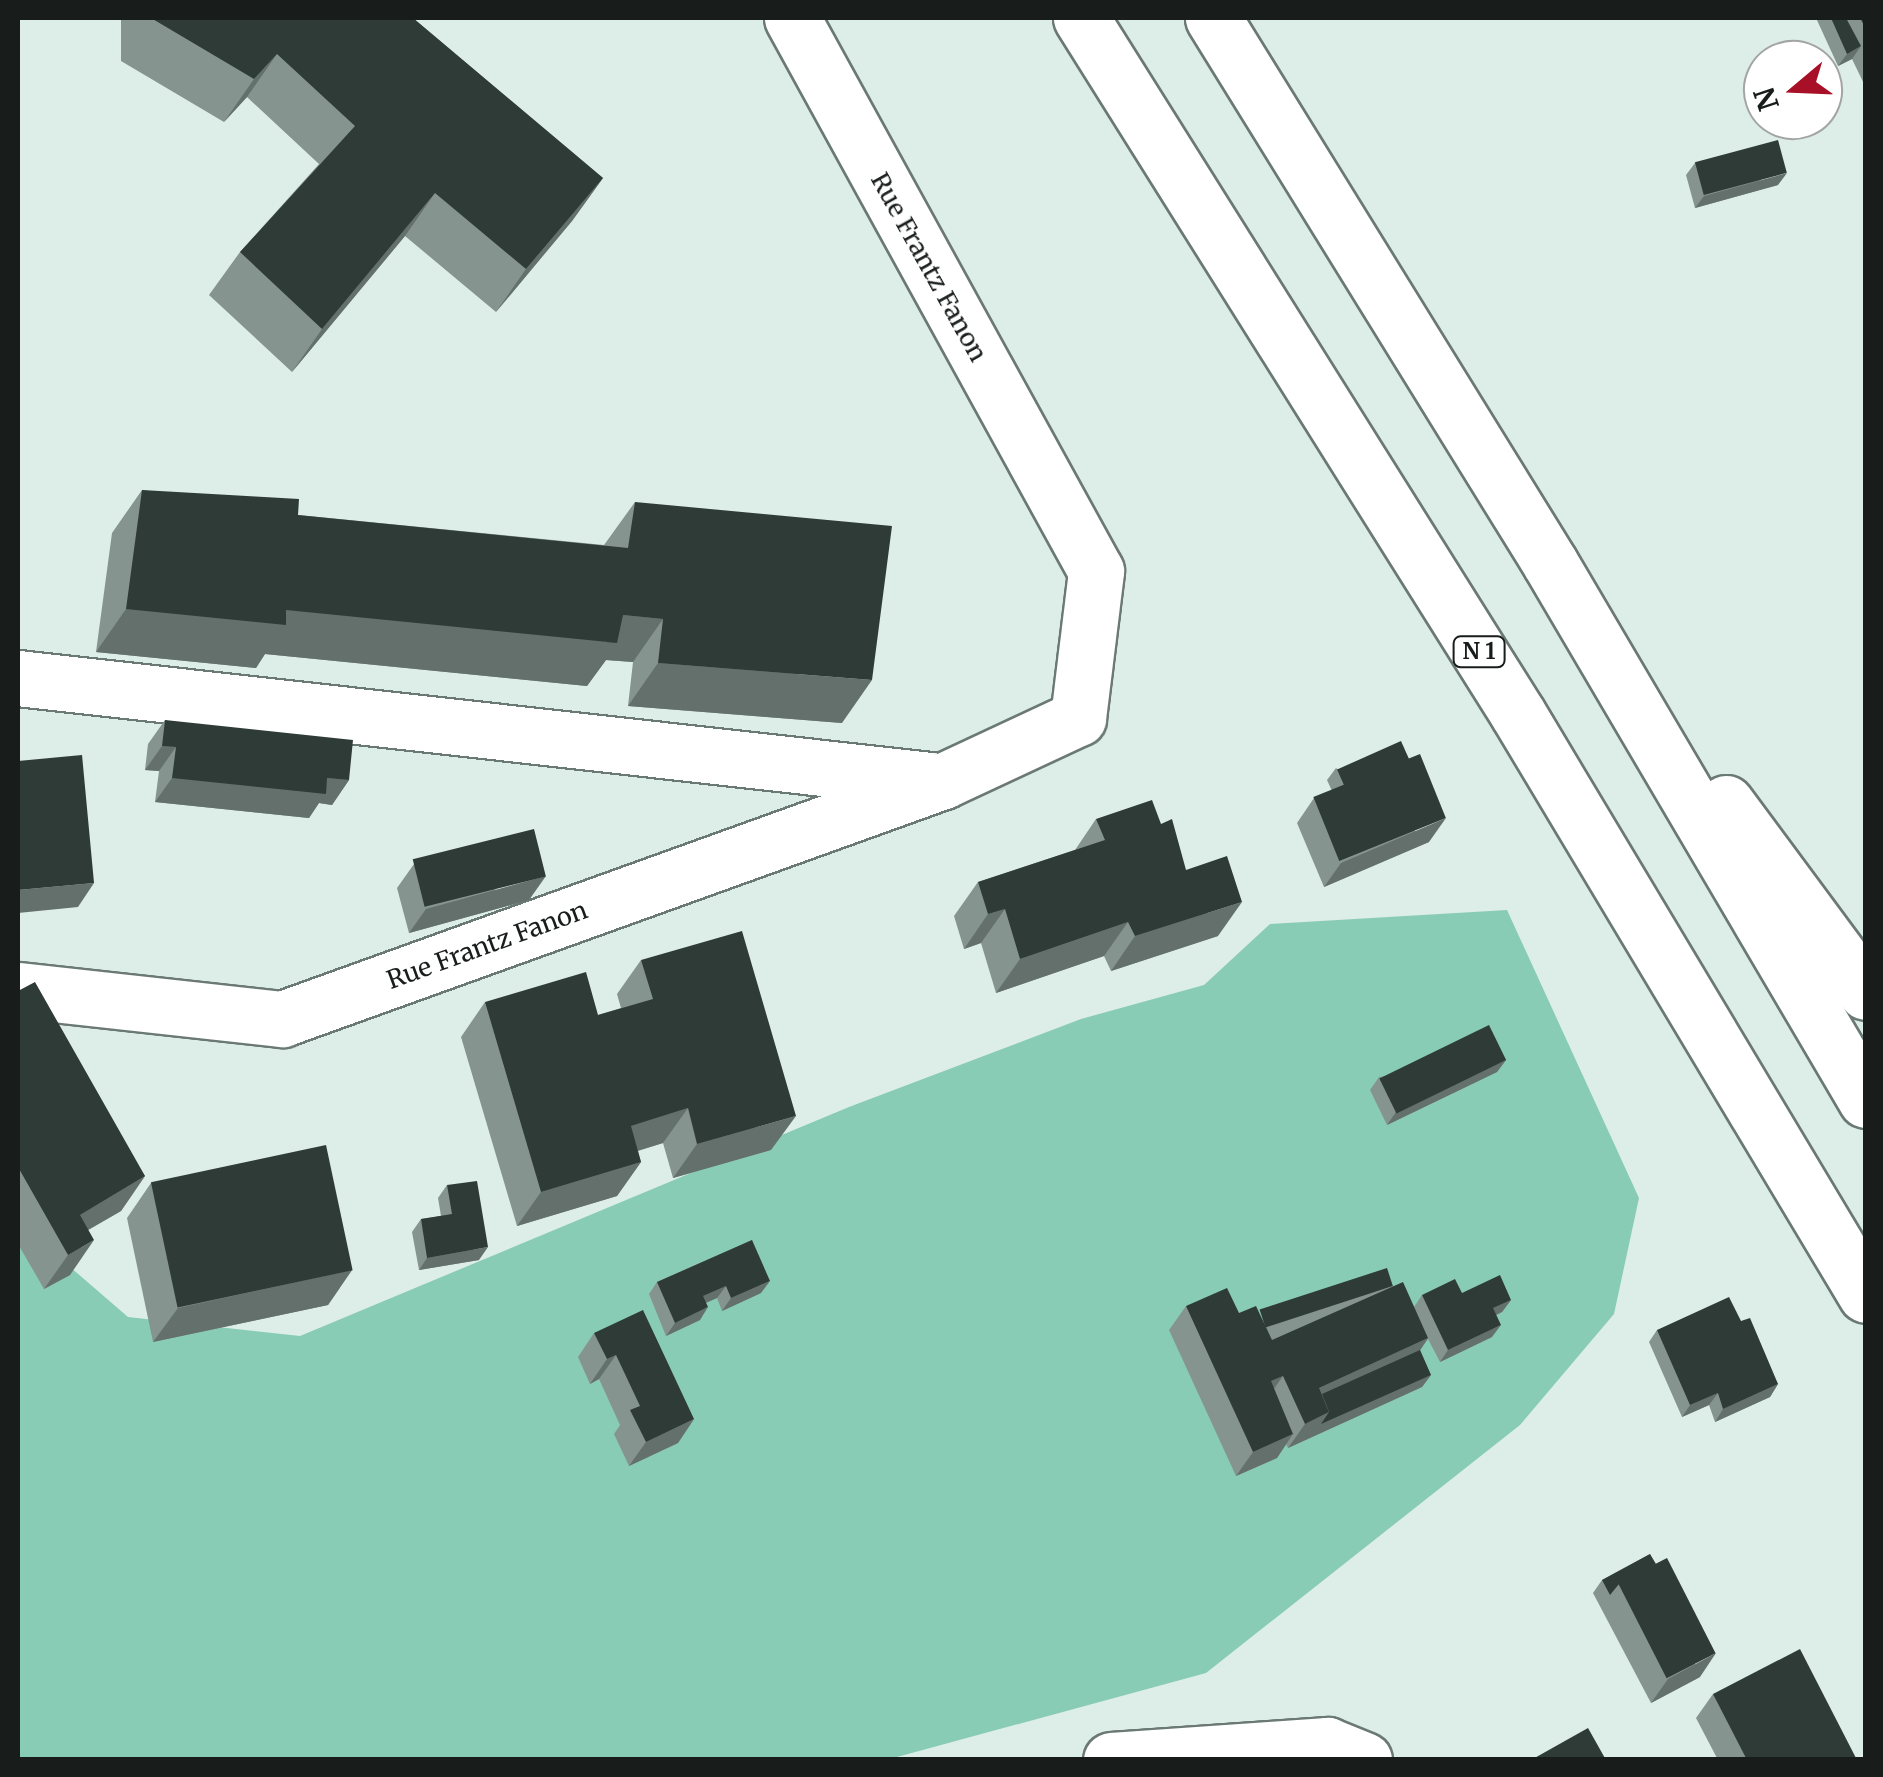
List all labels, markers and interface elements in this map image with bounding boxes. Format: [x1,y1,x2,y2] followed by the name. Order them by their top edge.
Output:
[1743,40,1843,140] north arrow
[1746,83,1787,115] text: N
[865,167,993,367] street label: Rue Frantz Fanon
[1452,635,1506,669] road number: N 1
[383,895,591,995] street label: Rue Frantz Fanon

